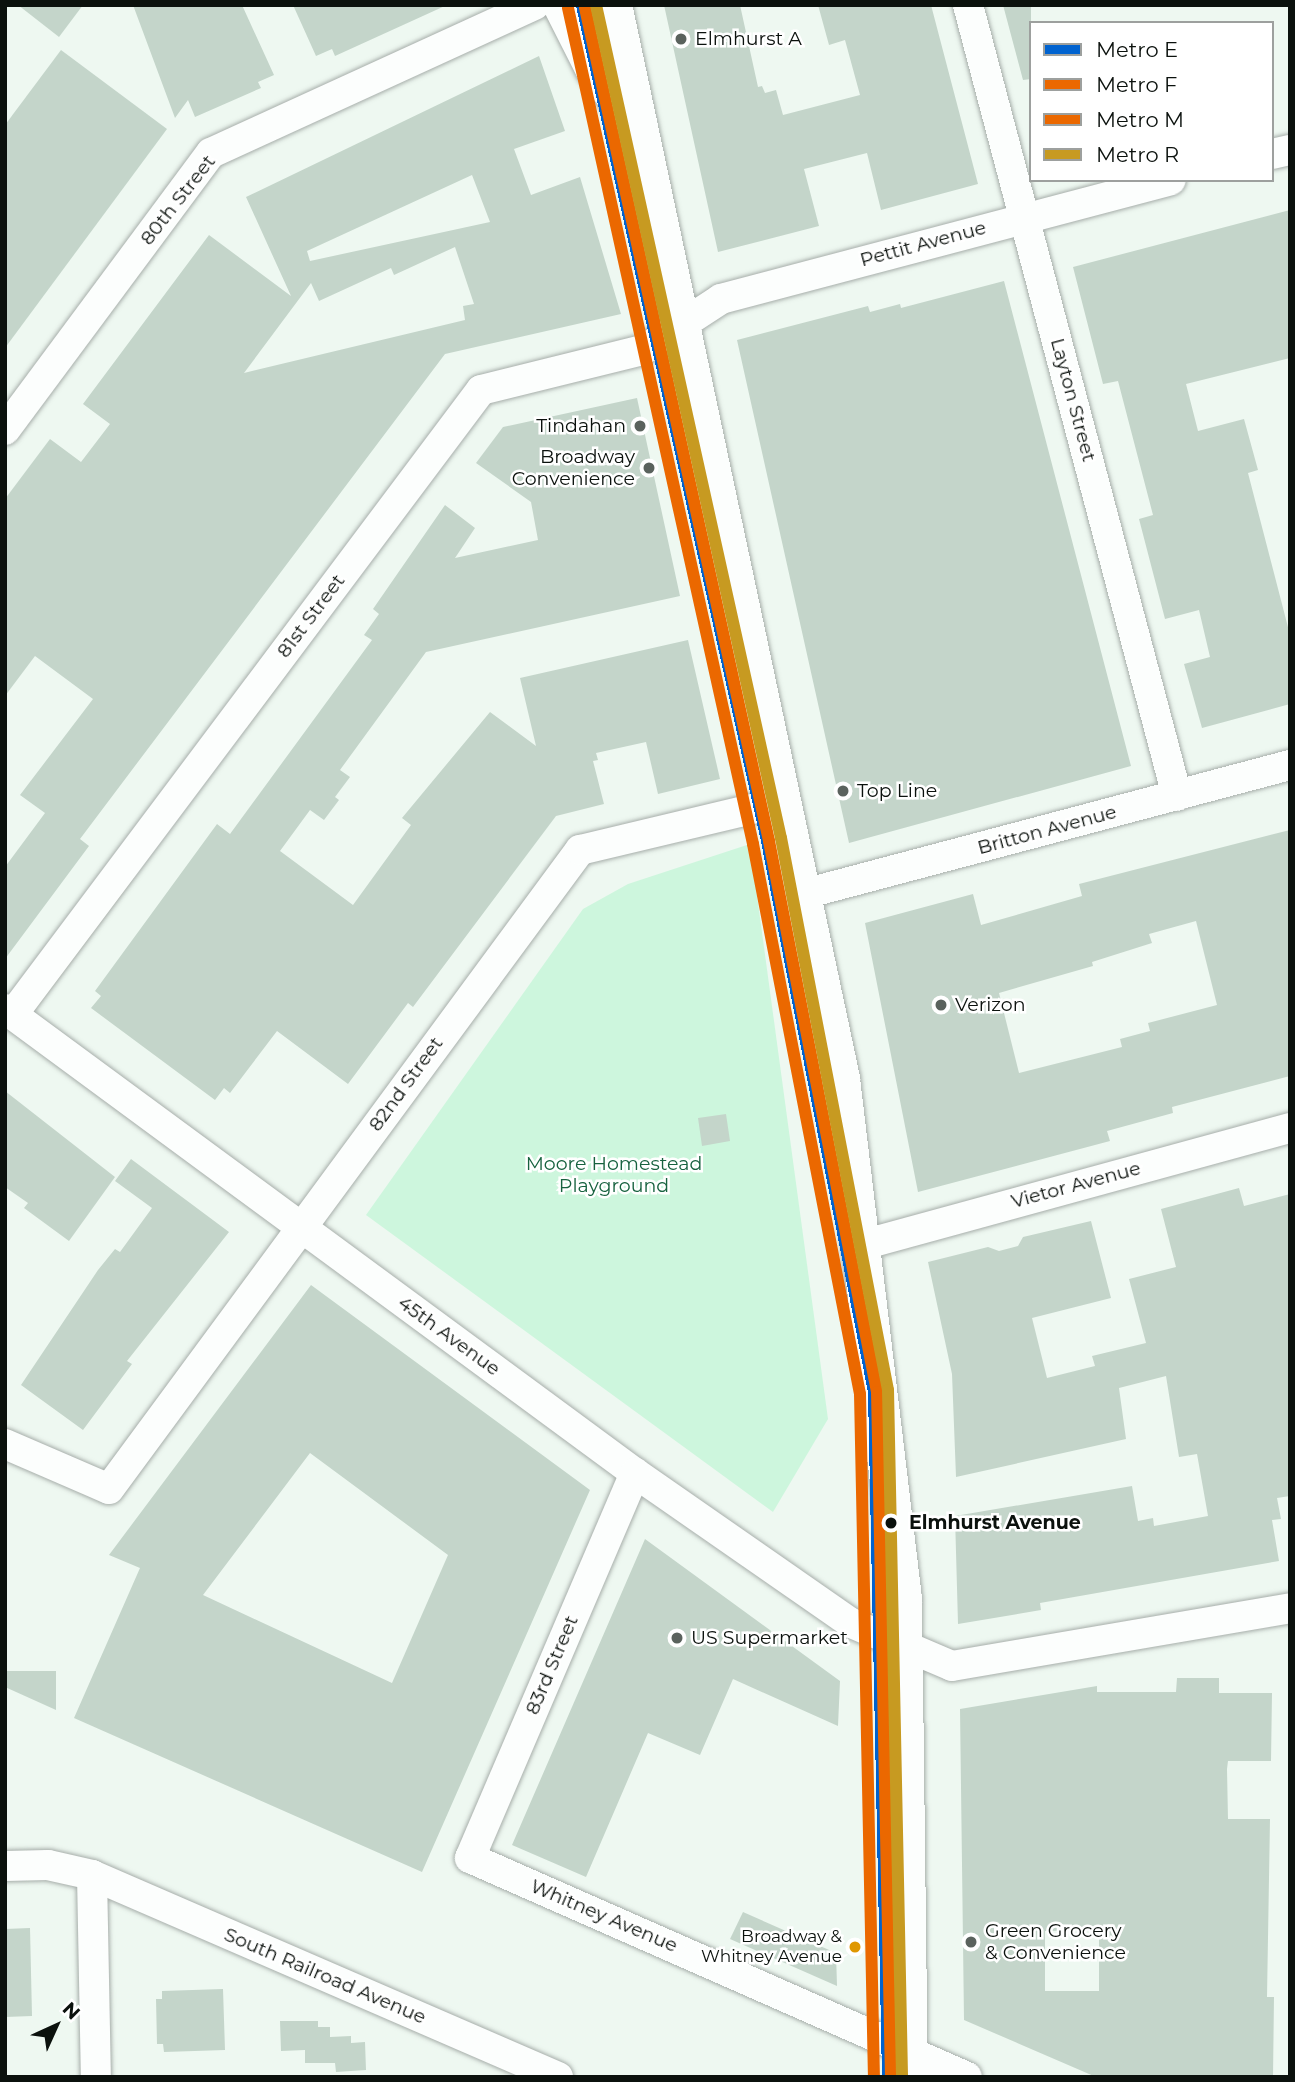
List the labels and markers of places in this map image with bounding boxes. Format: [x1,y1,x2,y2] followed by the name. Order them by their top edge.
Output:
[695,28,802,50] place label: Elmhurst A
[673,31,689,47] marker: Elmhurst A
[536,415,626,437] place label: Tindahan
[632,418,648,434] marker: Tindahan
[512,446,635,490] place label: Broadway Convenience
[641,460,657,476] marker: Broadway Convenience
[857,780,937,802] place label: Top Line
[835,783,851,799] marker: Top Line
[955,994,1026,1016] place label: Verizon
[933,997,949,1013] marker: Verizon
[879,1511,903,1535] marker: Elmhurst Avenue
[909,1512,1081,1534] place label: Elmhurst Avenue
[691,1627,848,1649] place label: US Supermarket
[669,1630,685,1646] marker: US Supermarket
[985,1920,1126,1964] place label: Green Grocery & Convenience
[701,1927,842,1967] place label: Broadway & Whitney Avenue
[963,1934,979,1950] marker: Green Grocery & Convenience
[848,1940,862,1954] marker: Broadway & Whitney Avenue

